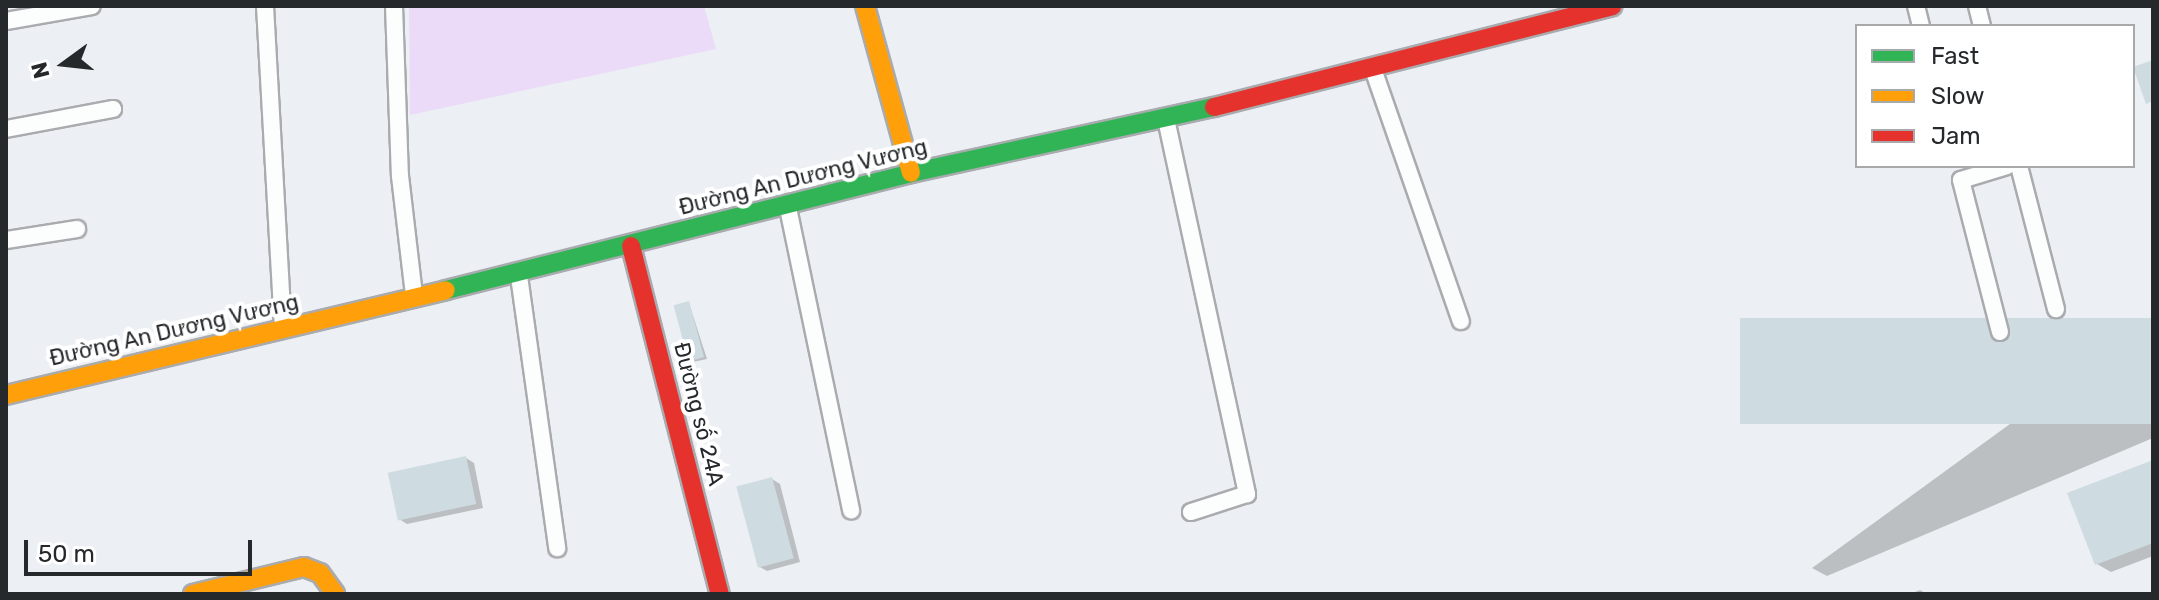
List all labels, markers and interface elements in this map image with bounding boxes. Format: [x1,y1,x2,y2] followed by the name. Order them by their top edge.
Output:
[24,24,104,104] north arrow
[1855,24,2135,168] legend
[1931,42,1979,70] text: Fast
[25,59,55,81] text: N
[1931,82,1984,110] text: Slow
[1931,122,1981,150] text: Jam
[676,133,930,221] street label: Đường An Dương Vương
[46,288,302,372] street label: Đường An Dương Vương
[668,340,730,488] street label: Đường số 24A
[28,524,256,574] scale bar
[38,540,95,568] text: 50 m

